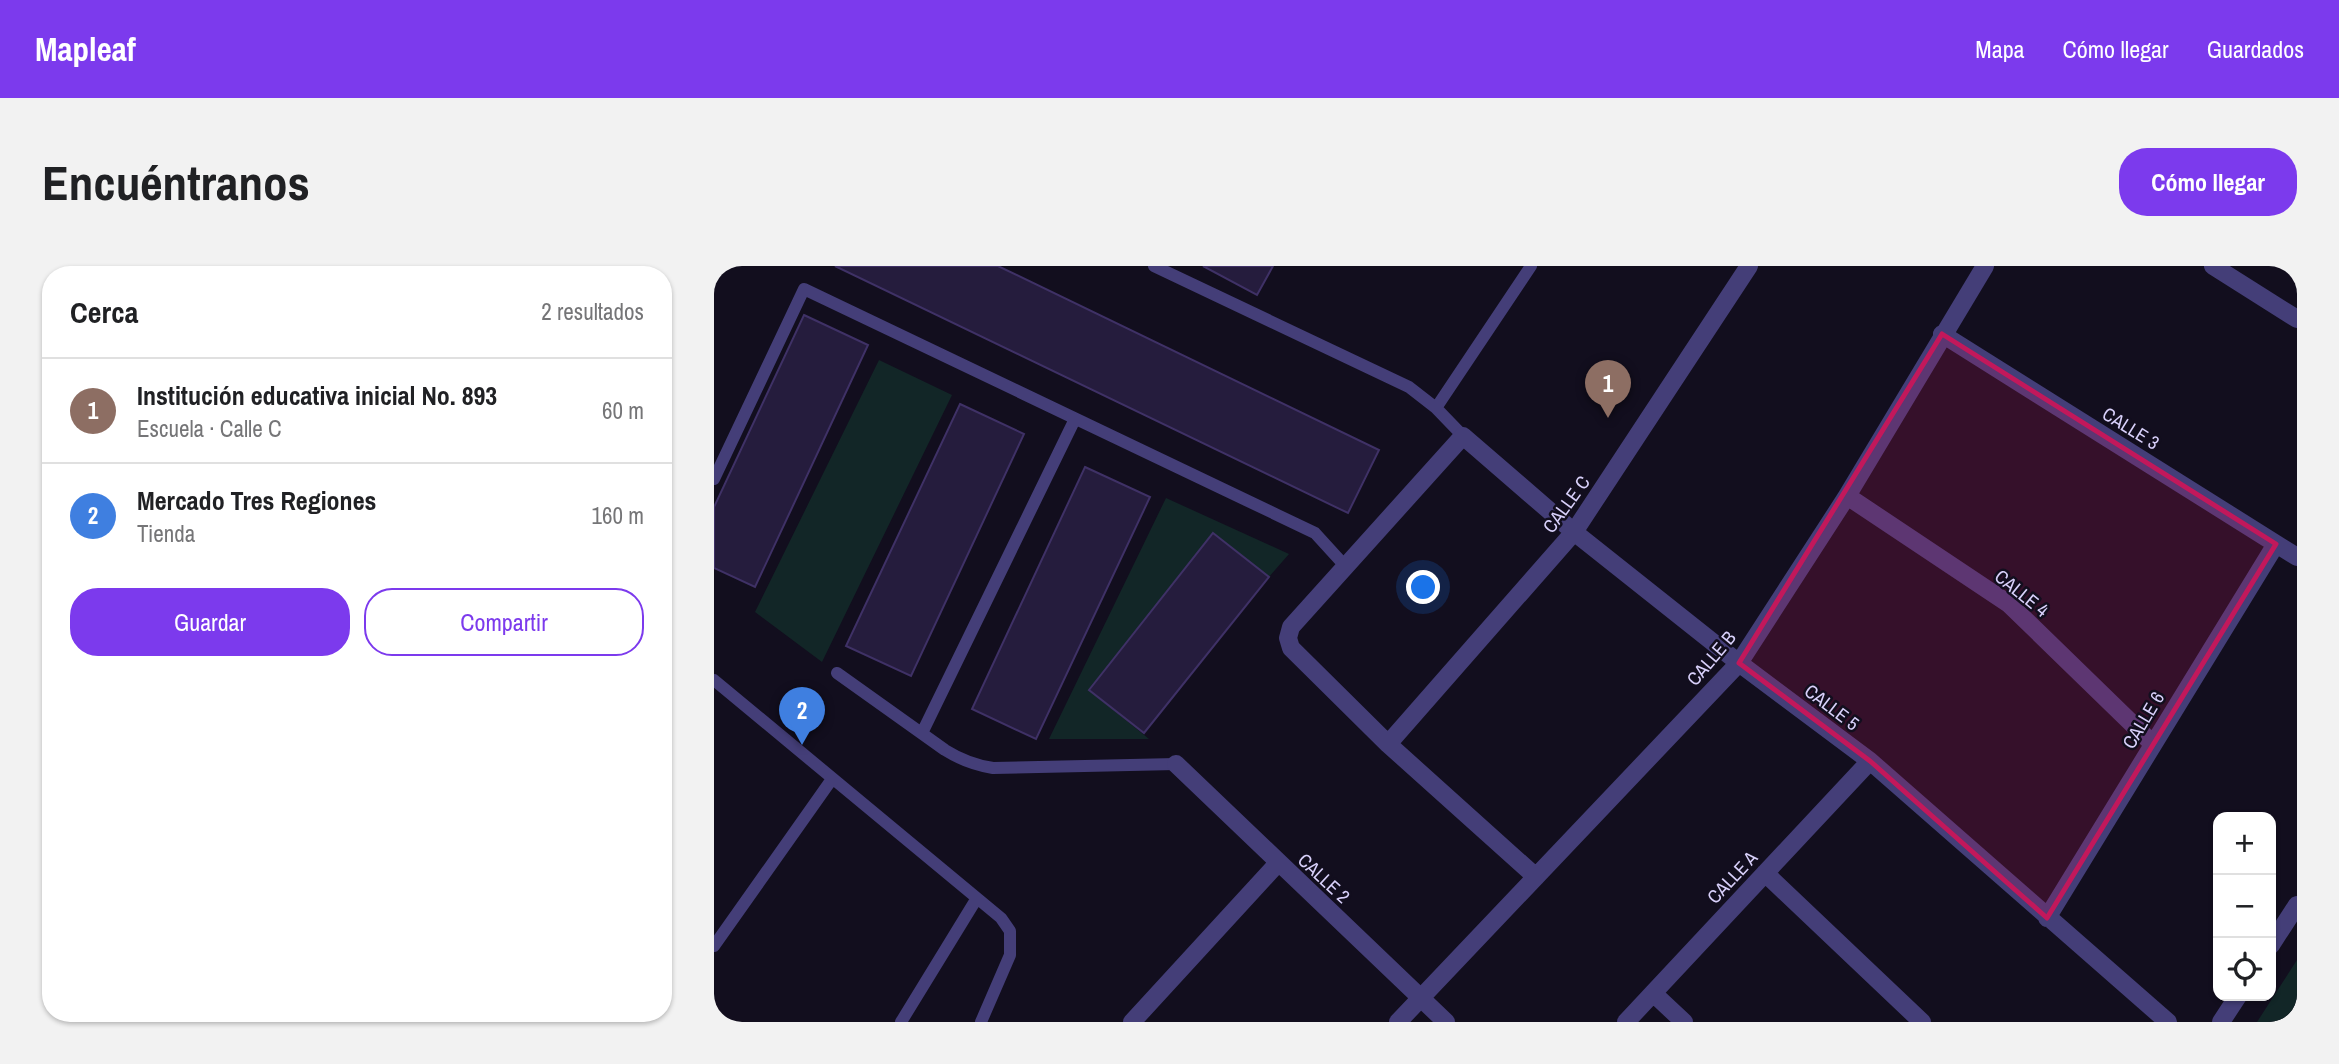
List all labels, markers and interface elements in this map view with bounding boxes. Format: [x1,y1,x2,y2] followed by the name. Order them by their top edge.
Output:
[35,27,136,71] text: Mapleaf
[1975,33,2025,65] text: Mapa
[2063,33,2169,65] text: Cómo llegar
[2207,33,2304,65] text: Guardados
[2119,148,2297,216] button: Cómo llegar
[42,149,310,215] text: Encuéntranos
[70,292,138,332] text: Cerca
[541,296,644,327] text: 2 resultados
[1585,360,1631,418] pin: 1
[137,378,497,413] text: Institución educativa inicial No. 893
[88,395,98,426] text: 1
[602,395,644,426] text: 60 m
[2098,400,2164,456] street label: CALLE 3
[137,413,282,444] text: Escuela · Calle C
[1536,470,1596,538] street label: CALLE C
[137,483,376,518] text: Mercado Tres Regiones
[88,500,98,531] text: 2
[592,500,644,531] text: 160 m
[137,518,195,549] text: Tienda
[1990,563,2055,623] street label: CALLE 4
[1406,570,1440,604] your location
[70,588,350,656] button: Guardar
[364,588,644,656] button: Compartir
[1680,625,1742,691] street label: CALLE B
[1799,678,1865,736] street label: CALLE 5
[779,687,825,745] pin: 2
[2116,687,2170,753] street label: CALLE 6
[2213,812,2276,1001] map controls
[2213,812,2276,875] button: +
[1701,845,1763,909] street label: CALLE A
[1292,847,1356,909] street label: CALLE 2
[2213,875,2276,938] button: −
[2213,938,2276,1001] button: locate

